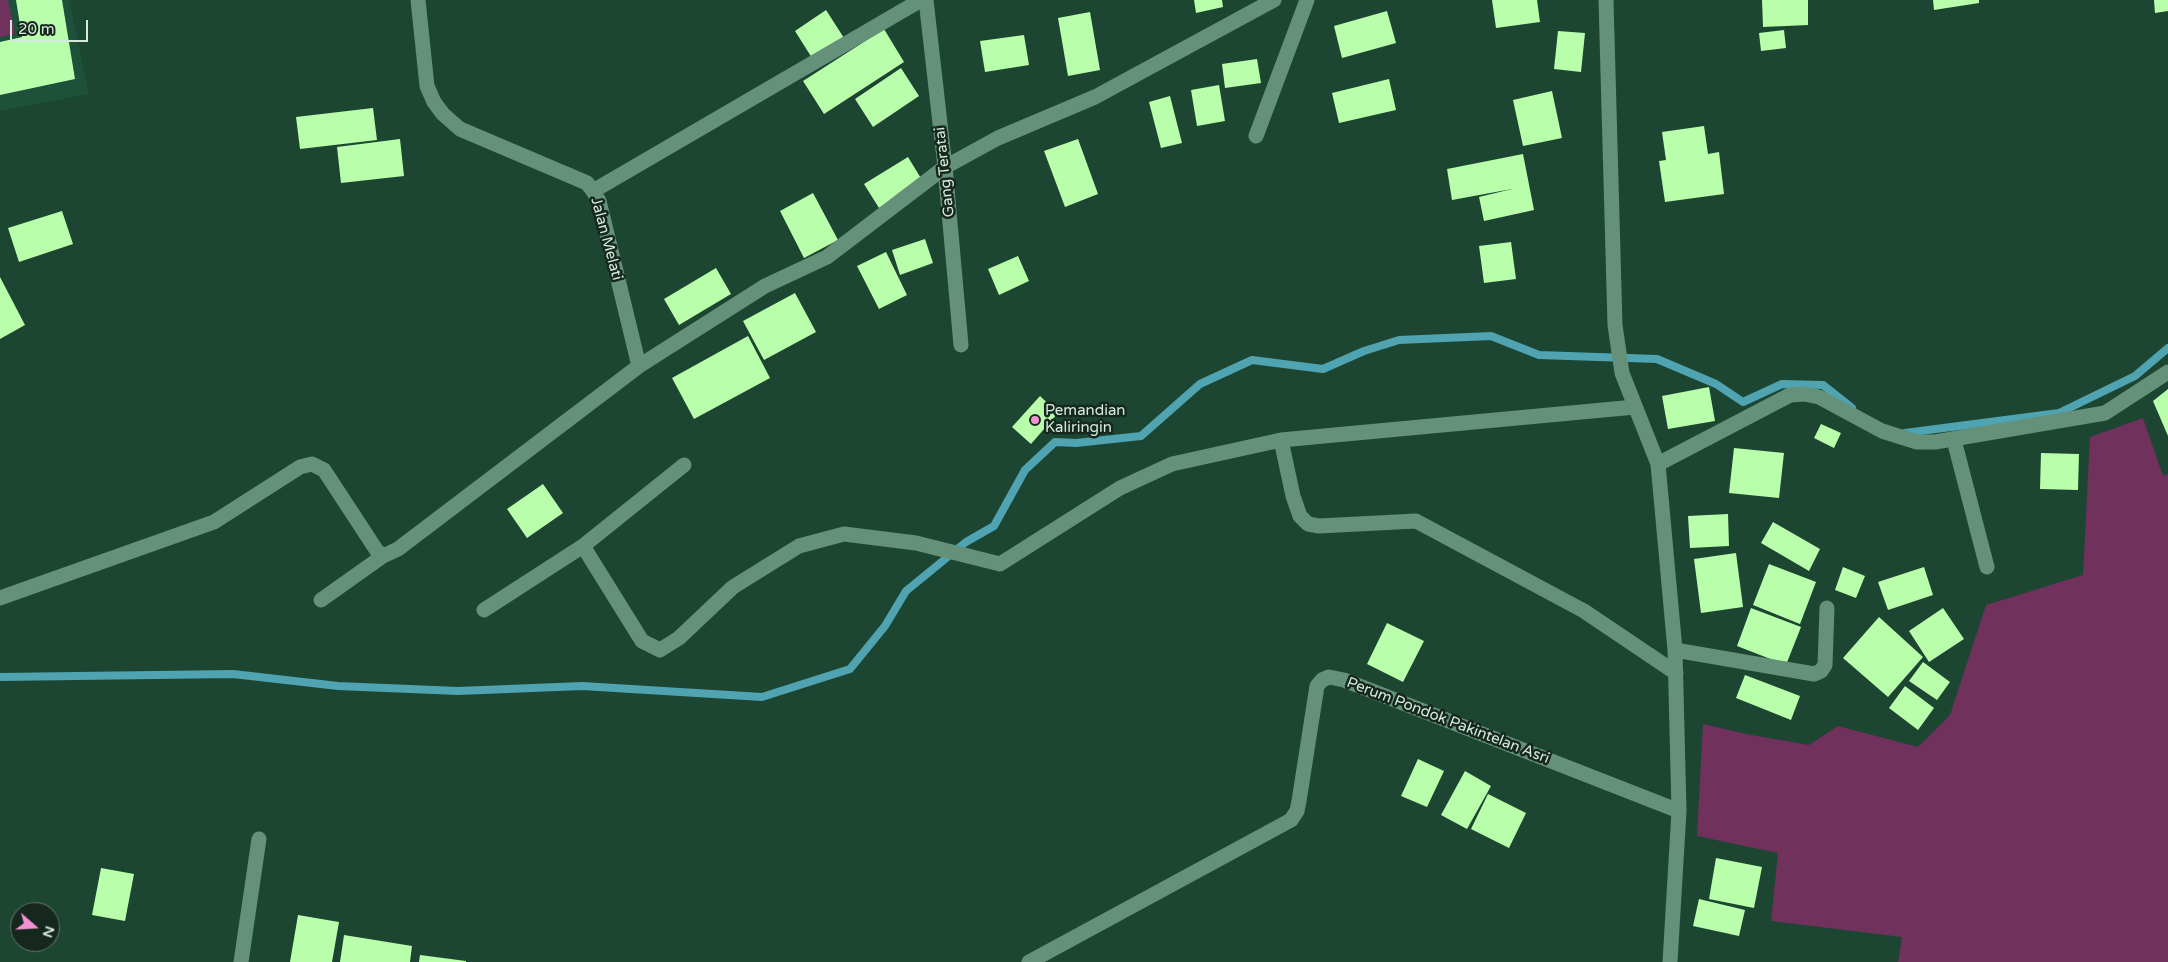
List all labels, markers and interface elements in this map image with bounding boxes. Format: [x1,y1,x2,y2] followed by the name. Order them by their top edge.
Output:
[12,10,90,42] scale bar
[18,20,55,38] text: 20 m
[931,126,959,218] street label: Gang Teratai
[586,196,626,282] street label: Jalan Melati
[1045,402,1125,437] place label: Pemandian Kaliringin
[1029,414,1041,426] marker: Pemandian Kaliringin
[1344,674,1552,768] street label: Perum Pondok Pakintelan Asri
[10,902,60,952] north arrow
[39,924,59,940] text: N

